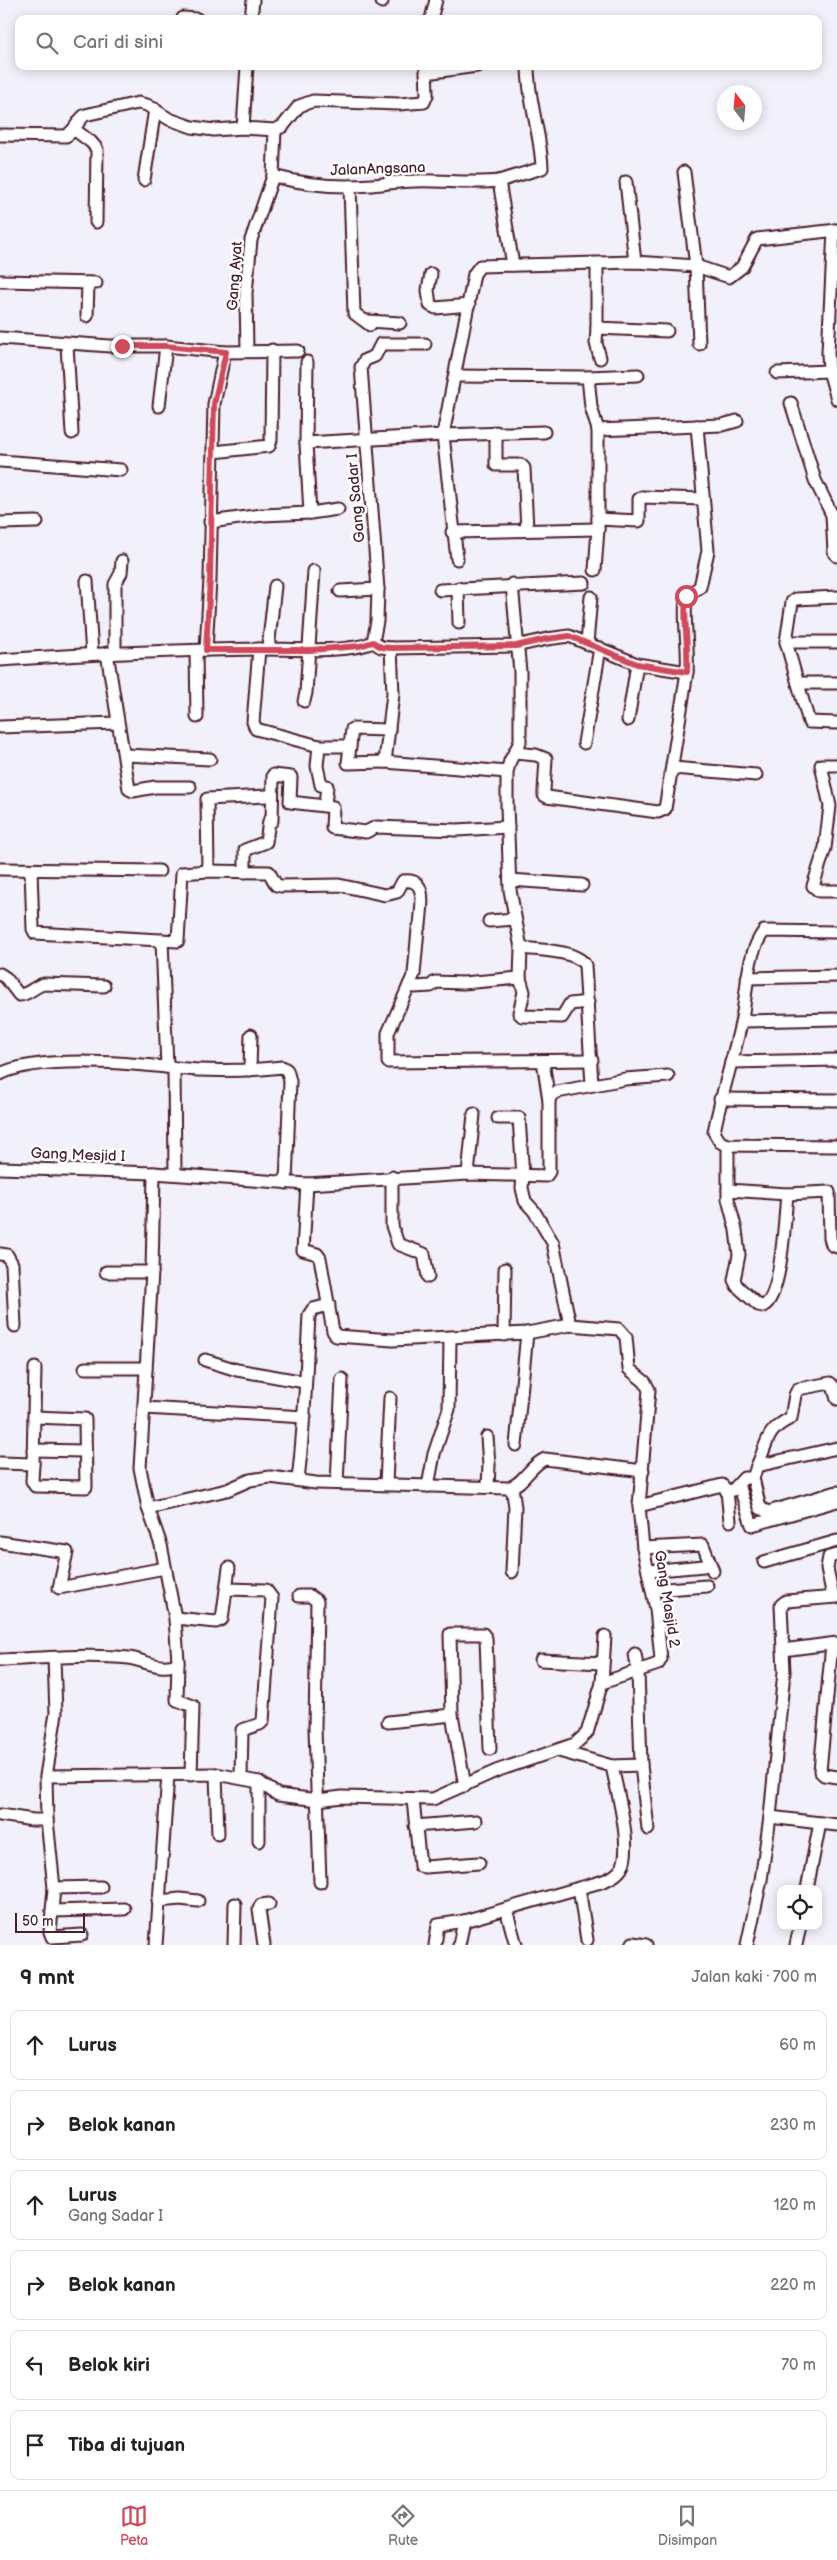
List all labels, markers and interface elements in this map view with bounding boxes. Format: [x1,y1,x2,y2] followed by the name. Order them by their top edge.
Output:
[15,15,822,70] search box
[33,29,61,57] icon: search
[73,31,163,54] text: Cari di sini
[717,85,762,130] north arrow
[330,158,426,180] street label: JalanAngsana
[223,240,247,311] street label: Gang Ayat
[111,335,134,358] route end
[343,452,369,543] street label: Gang Sadar I
[675,585,698,608] route start
[30,1144,126,1166] street label: Gang Mesjid I
[650,1549,684,1649] street label: Gang Masjid 2
[777,1885,822,1930] map controls
[777,1885,822,1930] button: locate
[15,1910,85,1933] scale bar
[22,1913,54,1930] text: 50 m
[20,1965,75,1990] text: 9 mnt
[692,1968,817,1987] text: Jalan kaki · 700 m
[21,2031,49,2059] icon: ahead
[68,2034,117,2057] text: Lurus
[779,2036,816,2055] text: 60 m
[21,2111,49,2139] icon: right
[68,2114,176,2137] text: Belok kanan
[770,2116,816,2135] text: 230 m
[68,2184,117,2207] text: Lurus
[21,2191,49,2219] icon: ahead
[773,2196,816,2215] text: 120 m
[68,2207,163,2226] text: Gang Sadar I
[21,2271,49,2299] icon: right
[68,2274,176,2297] text: Belok kanan
[770,2276,816,2295] text: 220 m
[21,2351,49,2379] icon: left
[68,2354,150,2377] text: Belok kiri
[781,2356,816,2375] text: 70 m
[21,2431,49,2459] icon: arrive
[68,2434,185,2457] text: Tiba di tujuan
[120,2502,148,2549] tab: Peta
[388,2502,418,2549] tab: Rute
[658,2502,717,2549] tab: Disimpan

